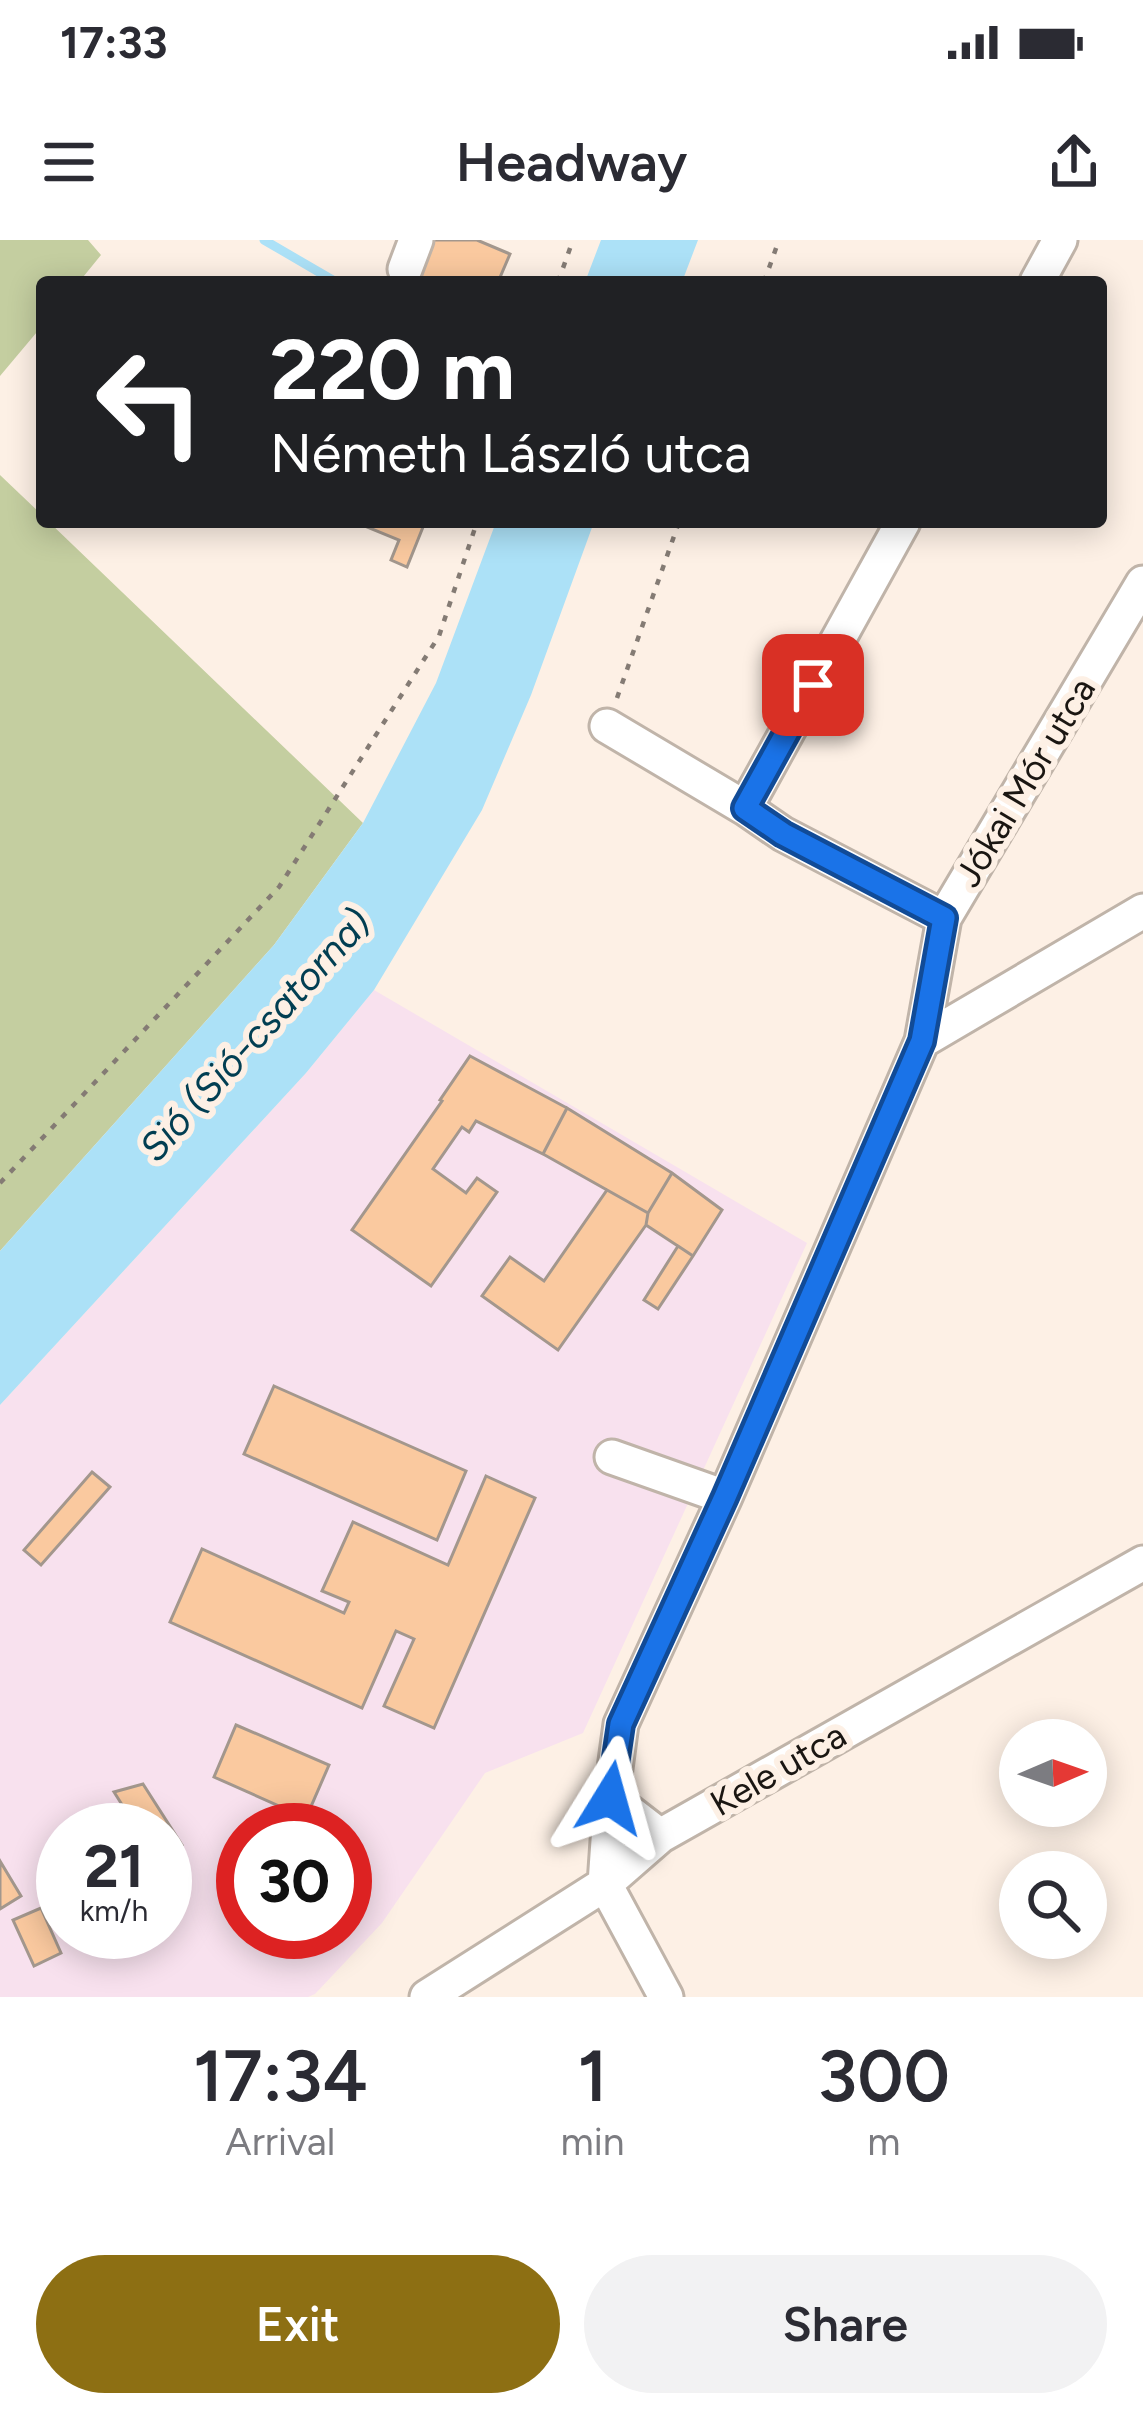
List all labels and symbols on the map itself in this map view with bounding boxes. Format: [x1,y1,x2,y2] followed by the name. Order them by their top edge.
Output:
[762,634,864,736] pin
[946,670,1104,894] street label: Jókai Mór utca
[130,899,380,1171] water label: Sió (Sió-csatorna)
[703,1713,853,1825] street label: Kele utca
[999,1719,1107,1827] north arrow
[547,1735,673,1861] position arrow
[216,1803,372,1959] speed limit sign: 30

